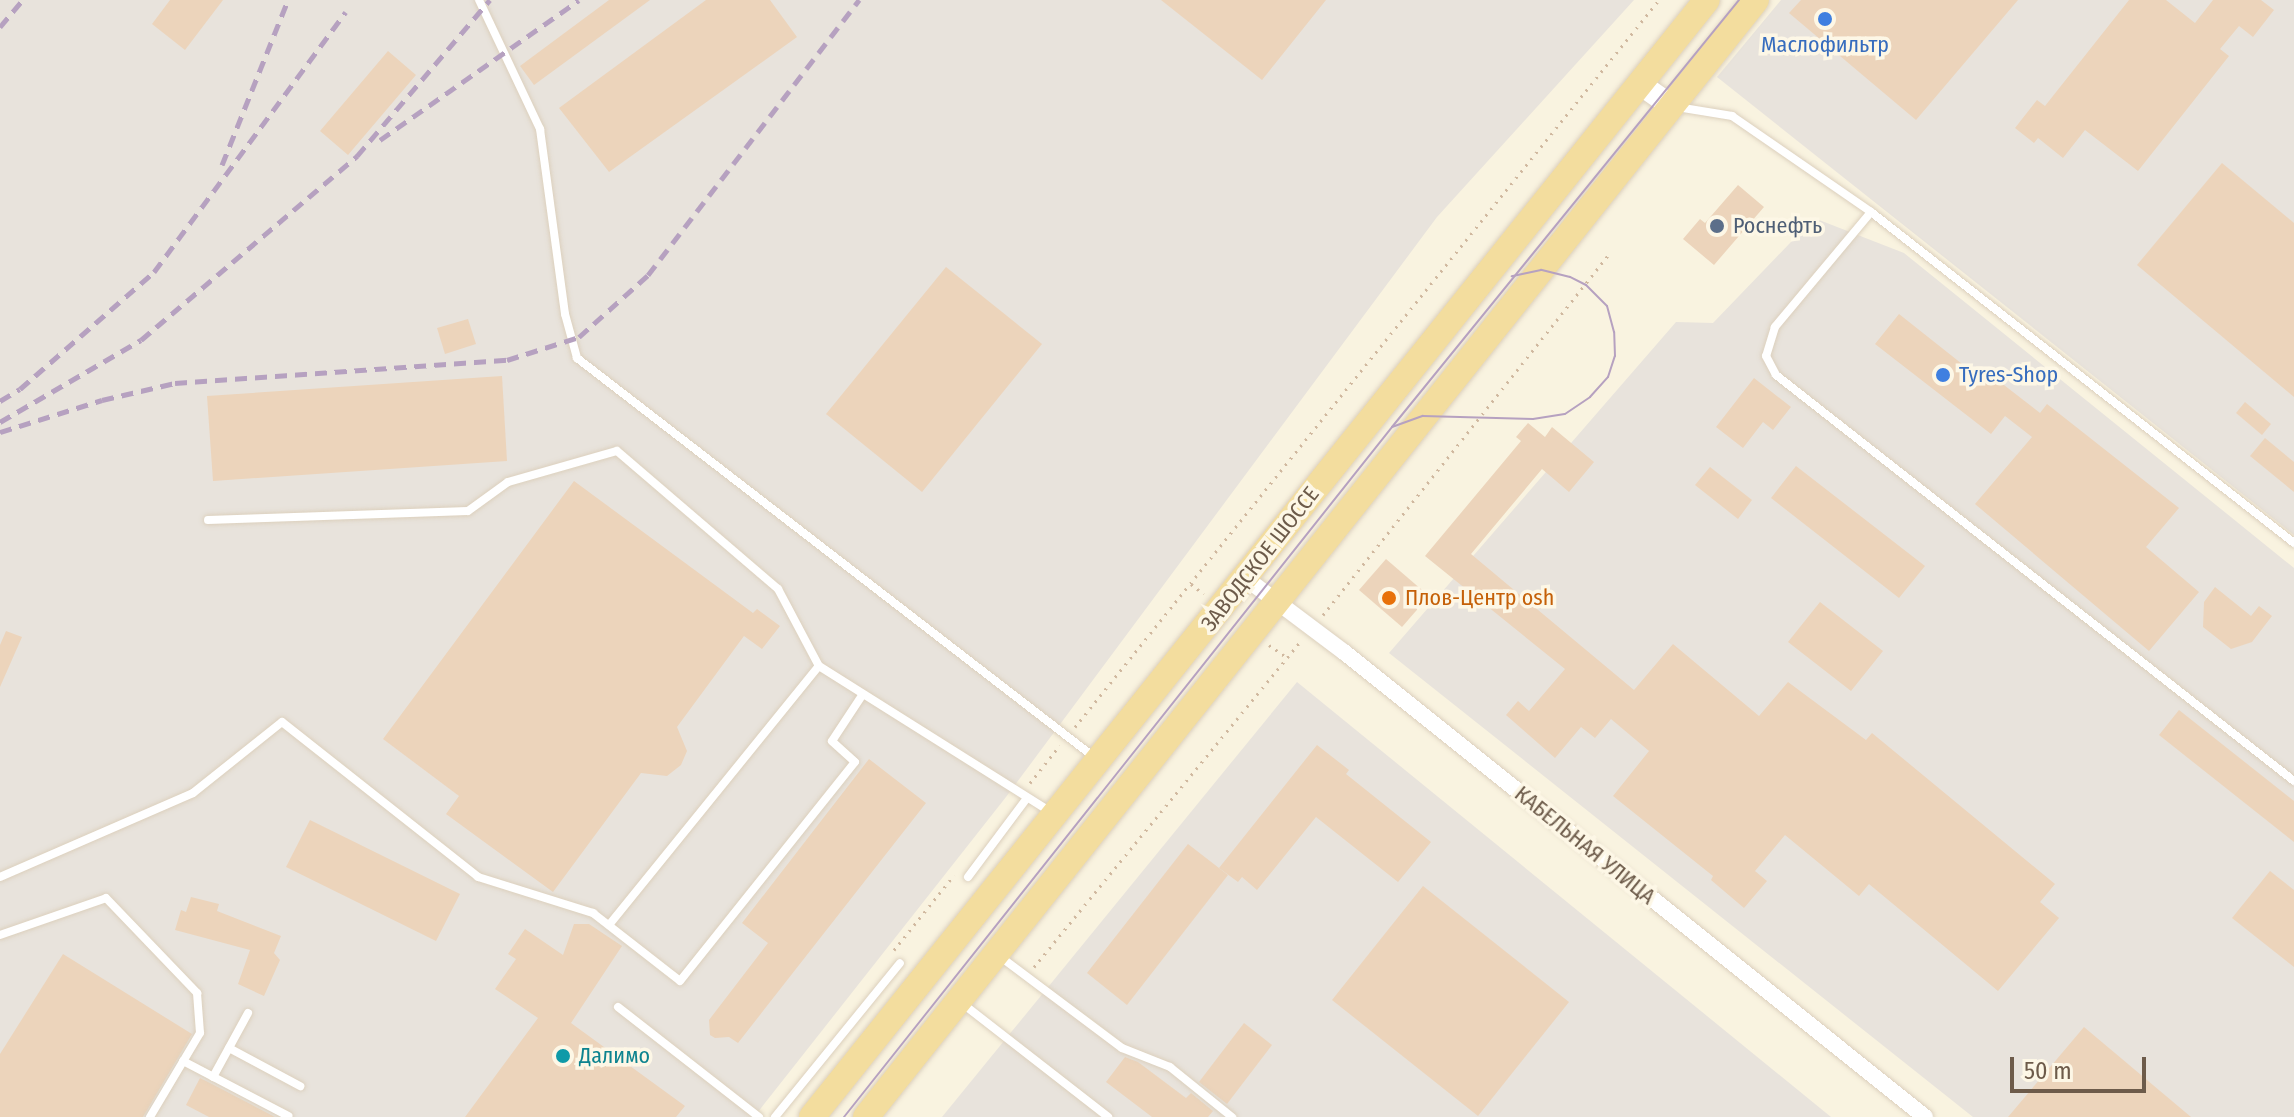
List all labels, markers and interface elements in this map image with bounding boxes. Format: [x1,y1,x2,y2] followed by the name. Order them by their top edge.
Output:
[1816,10,1834,28] marker: Маслофильтр
[1761,32,1889,58] place label: Маслофильтр
[1733,213,1822,239] place label: Роснефть
[1708,217,1726,235] marker: Роснефть
[1959,362,2058,388] place label: Tyres-Shop
[1934,366,1952,384] marker: Tyres-Shop
[1195,482,1325,636] street label: ЗАВОДСКОЕ ШОССЕ
[1405,585,1554,611] place label: Плов-Центр osh
[1380,589,1398,607] marker: Плов-Центр osh
[1509,780,1661,910] street label: КАБЕЛЬНАЯ УЛИЦА
[2014,1041,2150,1091] scale bar
[579,1043,650,1069] place label: Далимо
[554,1047,572,1065] marker: Далимо
[2024,1057,2072,1085] text: 50 m

